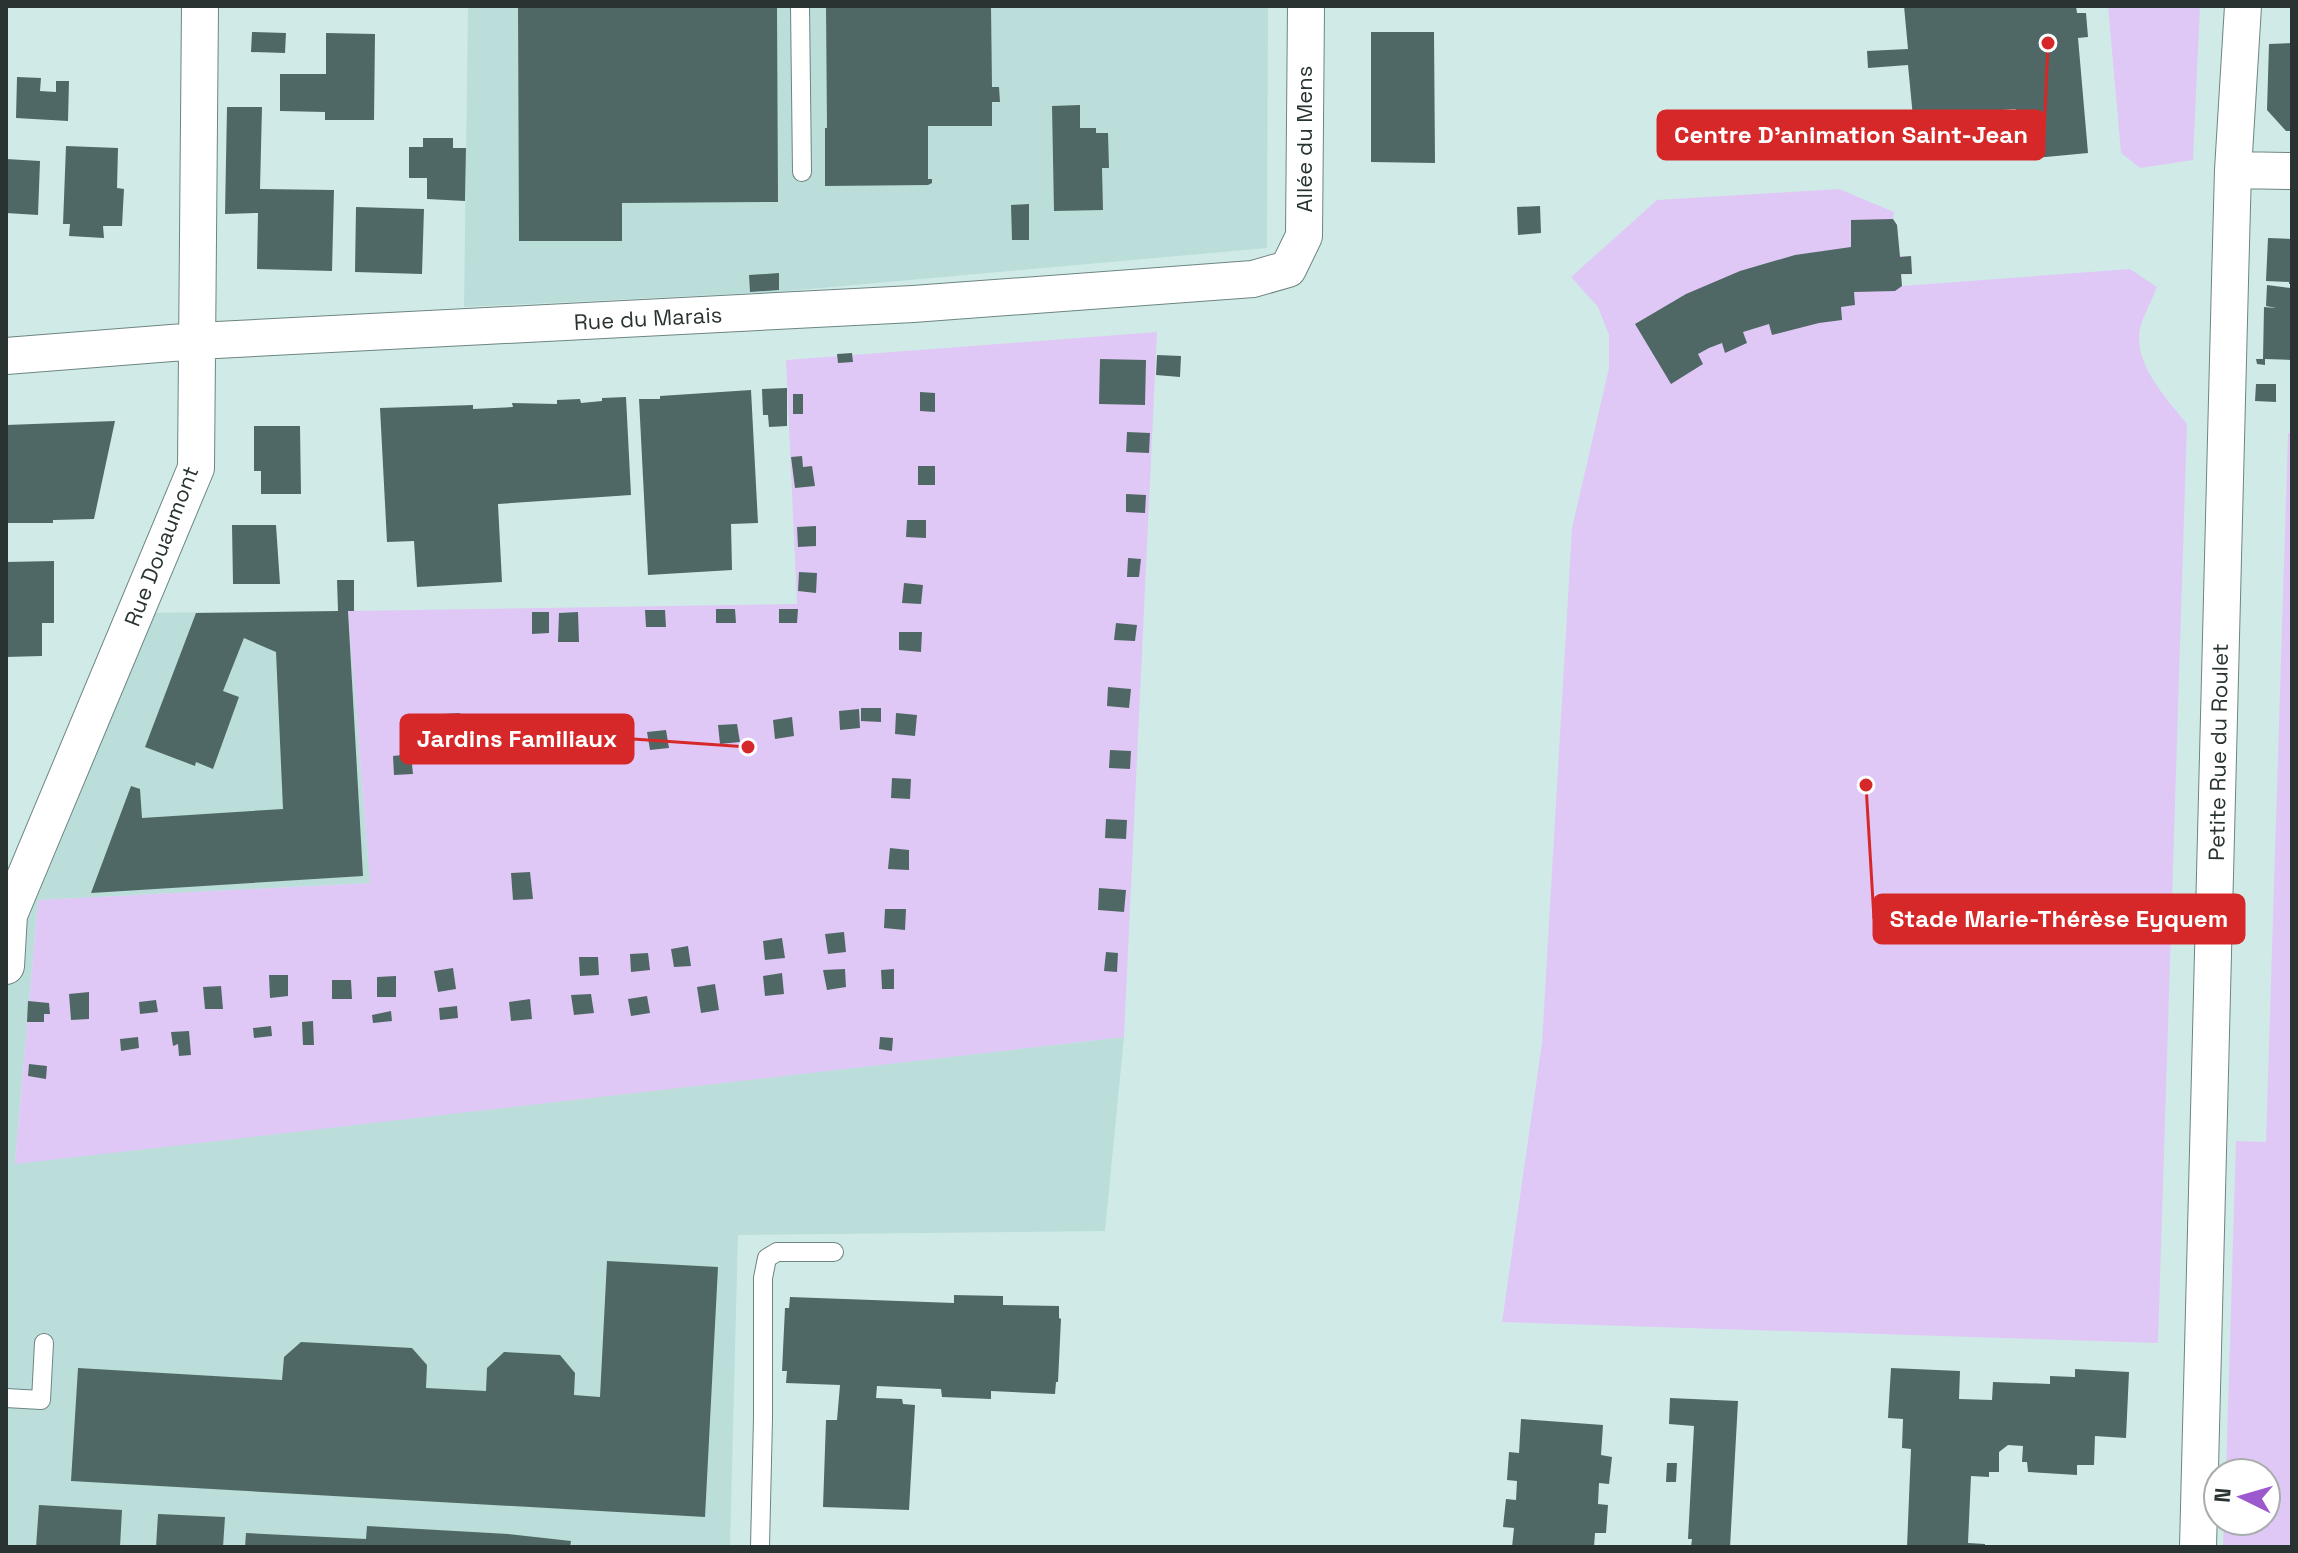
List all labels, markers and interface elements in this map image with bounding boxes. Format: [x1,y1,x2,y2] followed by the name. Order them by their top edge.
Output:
[1290,66,1318,212] street label: Allée du Mens
[1658,111,2044,159] callout: Centre D'animation Saint-Jean
[1674,119,2028,150] text: Centre D'animation Saint-Jean
[573,300,723,336] street label: Rue du Marais
[118,462,204,630] street label: Rue Douaumont
[2202,643,2234,861] street label: Petite Rue du Roulet
[401,715,633,763] callout: Jardins Familiaux
[417,723,617,754] text: Jardins Familiaux
[1874,895,2244,943] callout: Stade Marie-Thérèse Eyquem
[1890,903,2228,934] text: Stade Marie-Thérèse Eyquem
[2202,1457,2282,1537] north arrow
[2207,1487,2237,1504] text: N

